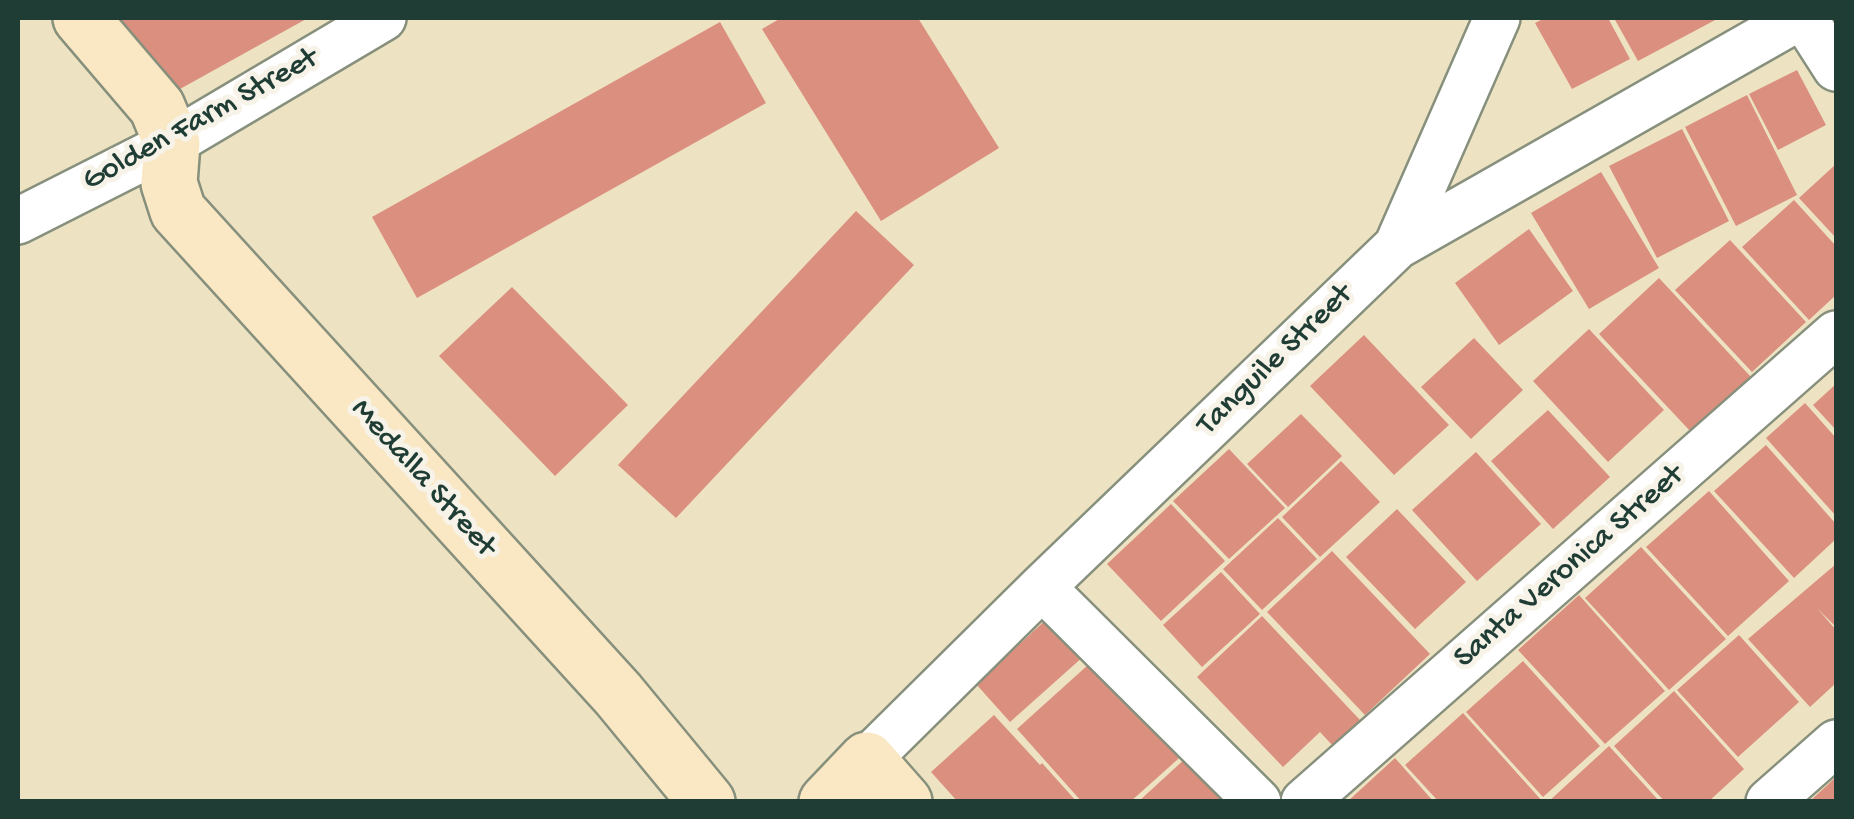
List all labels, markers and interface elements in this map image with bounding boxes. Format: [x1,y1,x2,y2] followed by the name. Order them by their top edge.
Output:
[77,40,325,202] street label: Golden Farm Street
[1190,277,1362,445] street label: Tanguile Street
[341,392,503,566] street label: Medalla Street
[1447,458,1693,678] street label: Santa Veronica Street

